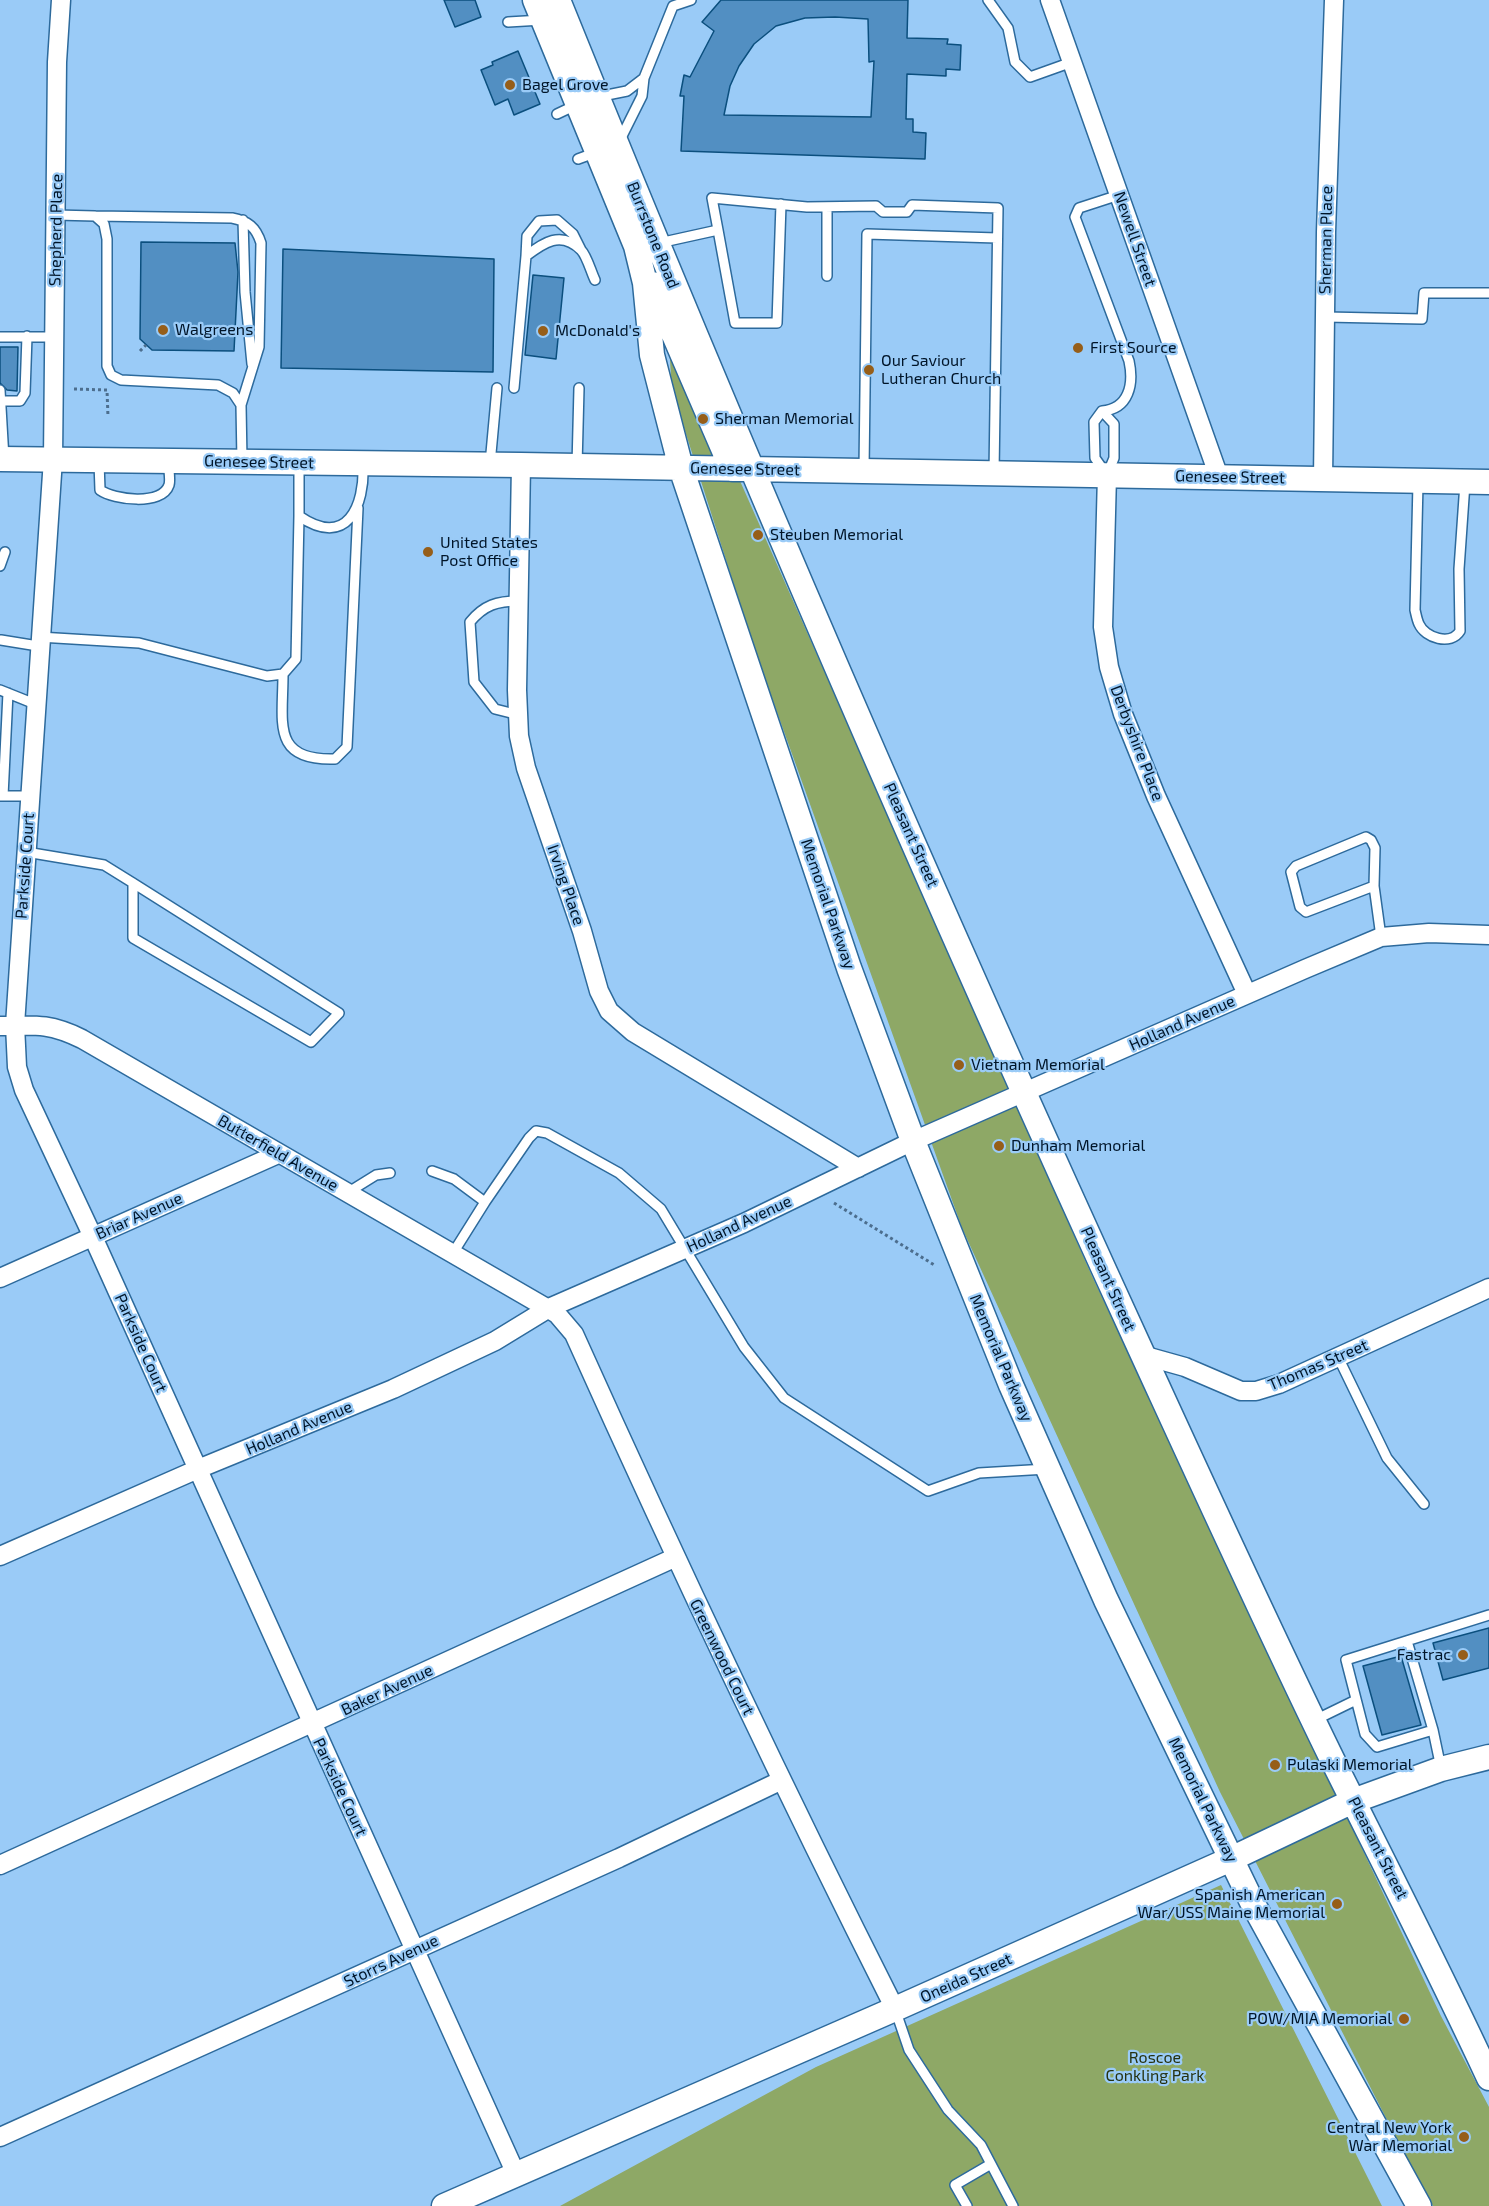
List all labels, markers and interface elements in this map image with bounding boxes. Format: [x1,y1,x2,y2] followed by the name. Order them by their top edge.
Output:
[522,75,609,95] place label: Bagel Grove
[503,78,517,92] marker: Bagel Grove
[45,174,67,286] street label: Shepherd Place
[623,179,683,291] street label: Burrstone Road
[1315,186,1337,294] street label: Sherman Place
[1110,189,1160,289] street label: Newell Street
[175,320,253,340] place label: Walgreens
[555,321,640,341] place label: McDonald's
[156,323,170,337] marker: Walgreens
[536,324,550,338] marker: McDonald's
[1090,338,1176,358] place label: First Source
[1071,341,1085,355] marker: First Source
[881,351,1001,389] place label: Our Saviour Lutheran Church
[862,363,876,377] marker: Our Saviour Lutheran Church
[715,409,854,429] place label: Sherman Memorial
[696,412,710,426] marker: Sherman Memorial
[204,451,314,473] street label: Genesee Street
[690,458,800,480] street label: Genesee Street
[1175,466,1285,488] street label: Genesee Street
[770,525,903,545] place label: Steuben Memorial
[751,528,765,542] marker: Steuben Memorial
[440,533,538,571] place label: United States Post Office
[421,545,435,559] marker: United States Post Office
[1106,683,1168,803] street label: Derbyshire Place
[879,780,943,890] street label: Pleasant Street
[12,812,38,920] street label: Parkside Court
[797,836,859,972] street label: Memorial Parkway
[543,842,589,928] street label: Irving Place
[1126,991,1238,1055] street label: Holland Avenue
[971,1055,1105,1075] place label: Vietnam Memorial
[952,1058,966,1072] marker: Vietnam Memorial
[214,1111,342,1195] street label: Butterfield Avenue
[1011,1136,1145,1156] place label: Dunham Memorial
[992,1139,1006,1153] marker: Dunham Memorial
[93,1188,185,1244] street label: Briar Avenue
[683,1191,795,1257] street label: Holland Avenue
[1076,1224,1140,1334] street label: Pleasant Street
[111,1291,171,1395] street label: Parkside Court
[966,1292,1036,1424] street label: Memorial Parkway
[1265,1335,1371,1395] street label: Thomas Street
[243,1397,355,1459] street label: Holland Avenue
[686,1596,758,1718] street label: Greenwood Court
[1397,1645,1451,1665] place label: Fastrac
[1456,1648,1470,1662] marker: Fastrac
[338,1660,436,1720] street label: Baker Avenue
[309,1735,371,1839] street label: Parkside Court
[1164,1735,1242,1865] street label: Memorial Parkway
[1287,1755,1413,1775] place label: Pulaski Memorial
[1268,1758,1282,1772] marker: Pulaski Memorial
[1344,1794,1412,1902] street label: Pleasant Street
[1138,1885,1325,1923] place label: Spanish American War/USS Maine Memorial
[1330,1897,1344,1911] marker: Spanish American War/USS Maine Memorial
[341,1931,441,1991] street label: Storrs Avenue
[917,1949,1015,2007] street label: Oneida Street
[1248,2009,1392,2029] place label: POW/MIA Memorial
[1397,2012,1411,2026] marker: POW/MIA Memorial
[1106,2048,1204,2086] park label: Roscoe Conkling Park
[1327,2118,1452,2156] place label: Central New York War Memorial
[1457,2130,1471,2144] marker: Central New York War Memorial

